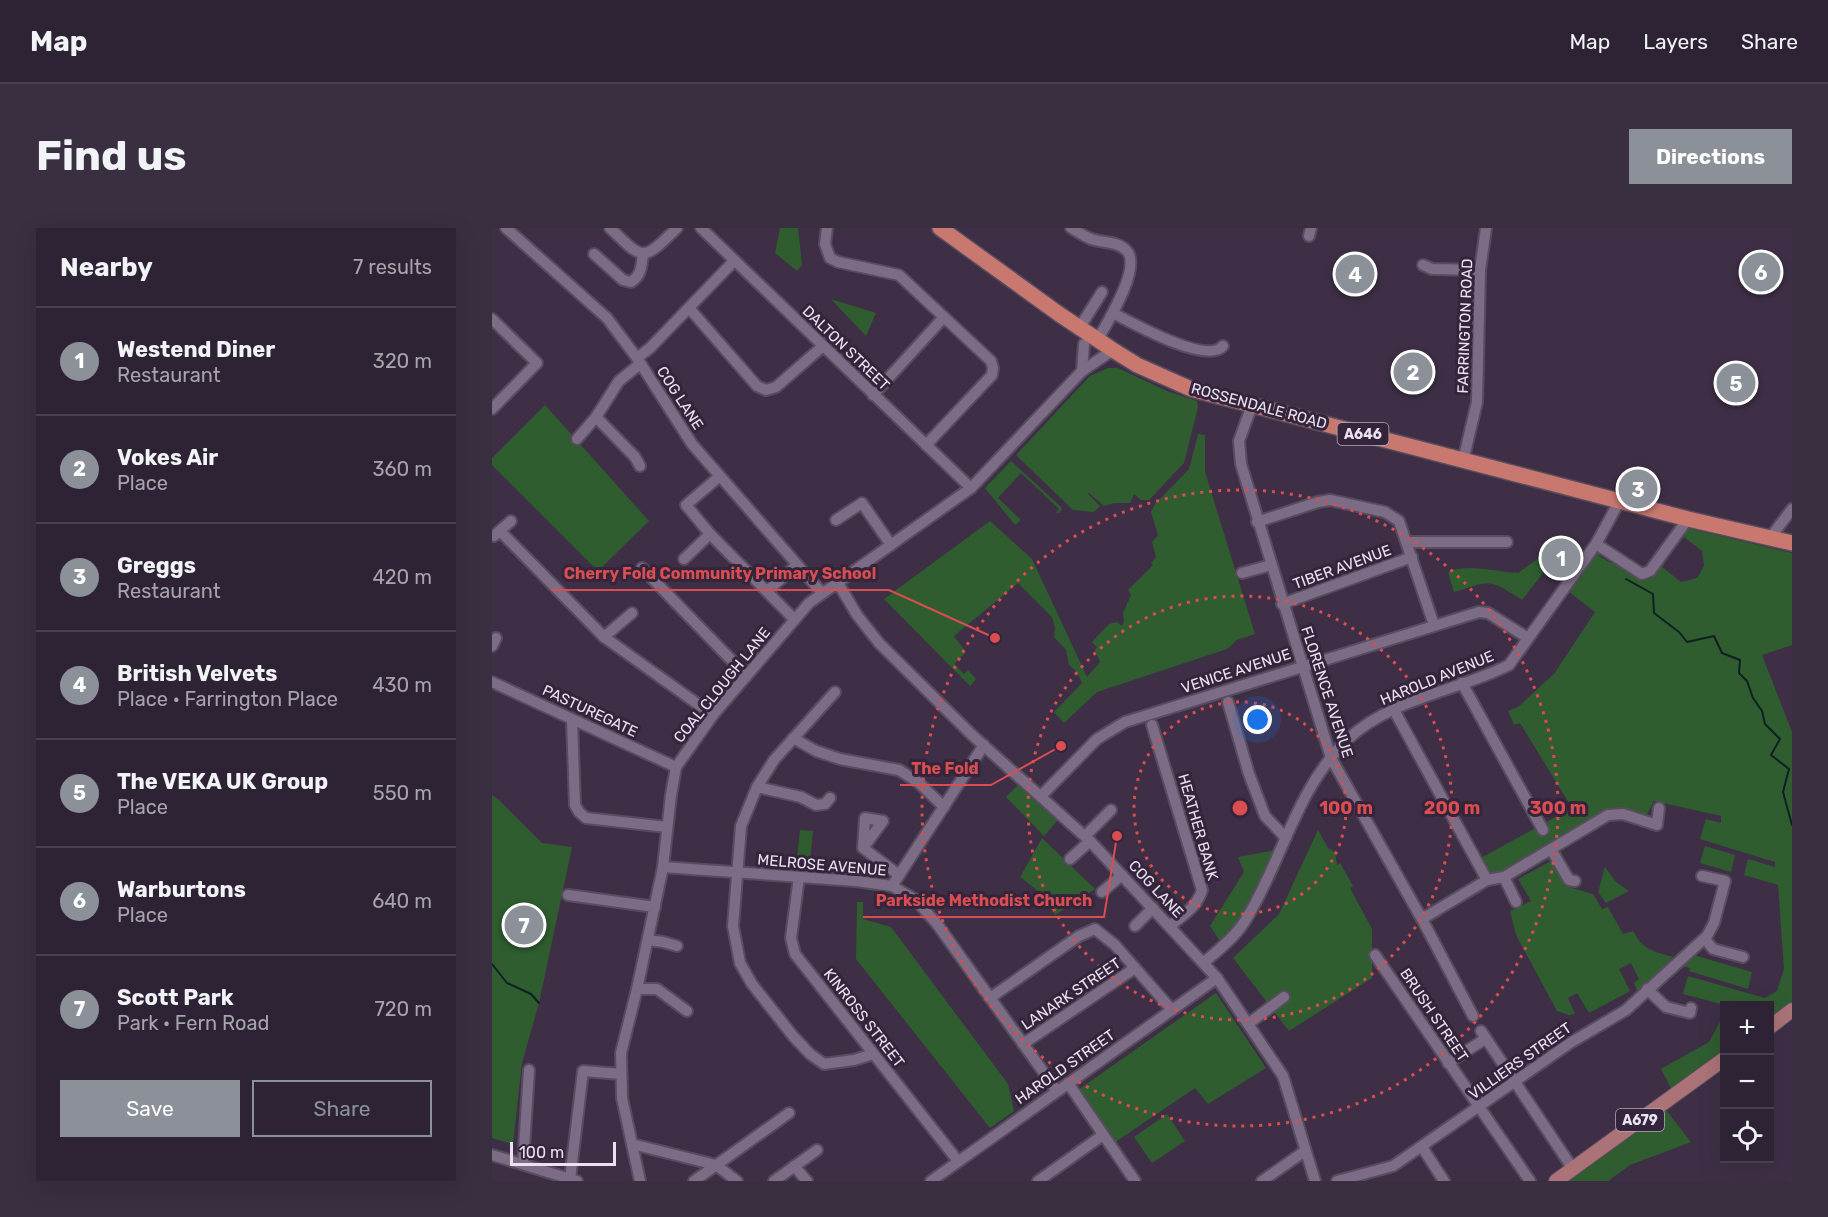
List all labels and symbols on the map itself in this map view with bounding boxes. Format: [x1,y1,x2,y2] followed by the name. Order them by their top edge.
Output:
[1742,250,1780,294] pin: 6
[1336,252,1374,296] pin: 4
[1454,258,1476,394] street label: FARRINGTON ROAD
[799,302,894,394] street label: DALTON STREET
[1394,350,1432,394] pin: 2
[1716,360,1756,406] pin: 5
[653,363,707,433] street label: COG LANE
[1189,379,1329,433] street label: ROSSENDALE ROAD
[1338,423,1388,445] road number: A646
[1618,466,1658,512] pin: 3
[1542,536,1580,580] pin: 1
[1290,541,1394,593] street label: TIBER AVENUE
[551,556,889,590] callout: Cherry Fold Community Primary School
[564,564,876,583] text: Cherry Fold Community Primary School
[670,624,774,746] street label: COAL CLOUGH LANE
[1297,624,1357,760] street label: FLORENCE AVENUE
[1179,645,1293,697] street label: VENICE AVENUE
[1378,647,1496,709] street label: HAROLD AVENUE
[540,681,640,741] street label: PASTUREGATE
[1243,705,1272,734] your location
[900,751,991,785] callout: The Fold
[911,759,979,778] text: The Fold
[1174,772,1222,882] street label: HEATHER BANK
[1319,797,1373,819] text: 100 m
[1424,797,1480,819] text: 200 m
[1530,797,1586,819] text: 300 m
[1230,798,1250,818] centre of rings
[757,850,887,880] street label: MELROSE AVENUE
[1125,857,1187,921] street label: COG LANE
[863,883,1104,917] callout: Parkside Methodist Church
[876,891,1092,910] text: Parkside Methodist Church
[504,902,543,948] pin: 7
[1018,954,1124,1034] street label: LANARK STREET
[820,965,908,1071] street label: KINROSS STREET
[1396,965,1472,1065] street label: BRUSH STREET
[1465,1019,1575,1103] street label: VILLIERS STREET
[1012,1026,1119,1108] street label: HAROLD STREET
[1616,1109,1664,1131] road number: A679
[510,1139,616,1166] scale bar

